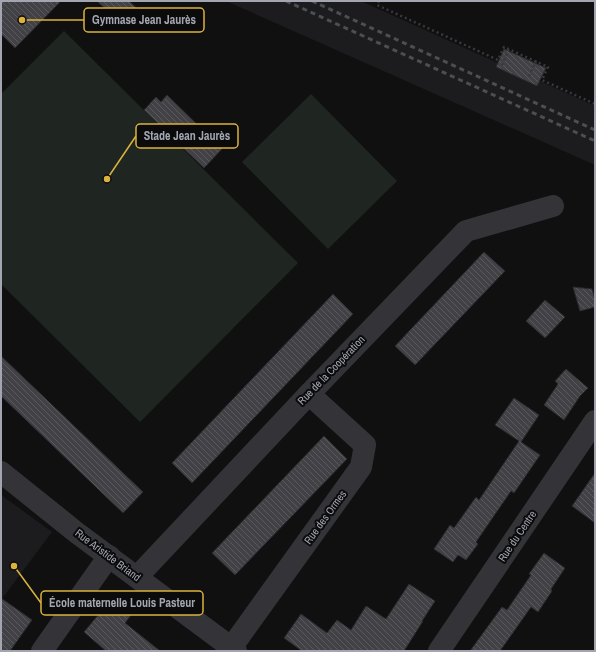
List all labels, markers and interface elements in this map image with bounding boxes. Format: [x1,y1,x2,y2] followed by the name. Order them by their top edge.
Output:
[84,8,204,32] callout: Gymnase Jean Jaurès
[92,12,196,28] text: Gymnase Jean Jaurès
[136,124,238,148] callout: Stade Jean Jaurès
[144,128,231,144] text: Stade Jean Jaurès
[294,332,368,408] street label: Rue de la Coopération
[301,487,350,547] street label: Rue des Ormes
[495,508,539,564] street label: Rue du Centre
[72,526,144,584] street label: Rue Aristide Briand
[41,591,203,615] callout: École maternelle Louis Pasteur
[49,595,195,611] text: École maternelle Louis Pasteur

